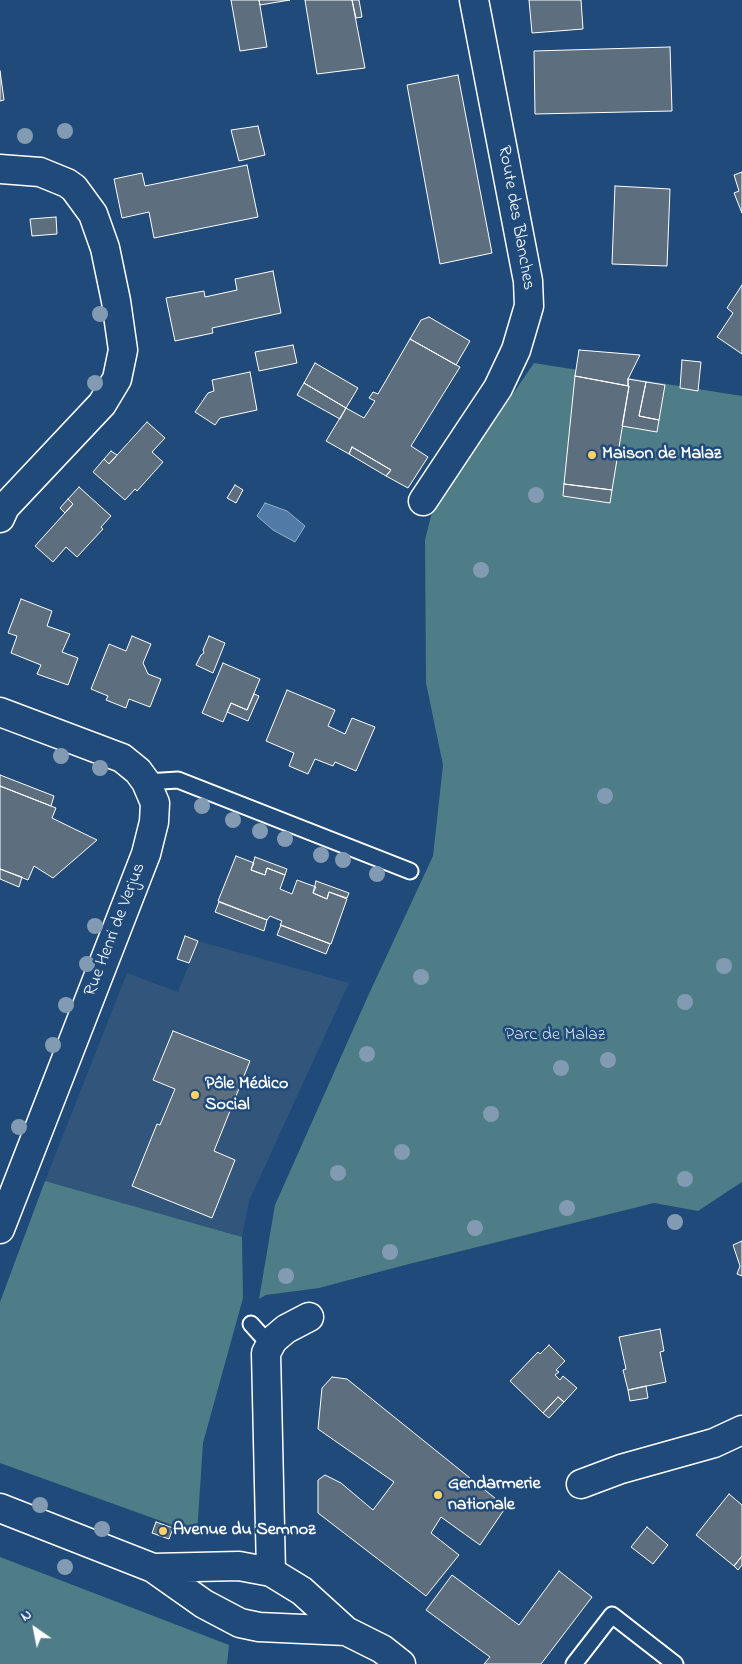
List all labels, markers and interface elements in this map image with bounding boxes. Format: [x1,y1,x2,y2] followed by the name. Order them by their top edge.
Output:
[492,144,538,292] street label: Route des Blanches
[602,444,721,466] place label: Maison de Malaz
[586,449,598,461] marker: Maison de Malaz
[81,860,151,1000] street label: Rue Henri de Verjus
[505,1025,605,1047] park label: Parc de Malaz
[205,1074,288,1116] place label: Pôle Médico Social
[189,1089,201,1101] marker: Pôle Médico Social
[448,1474,541,1516] place label: Gendarmerie nationale
[432,1489,444,1501] marker: Gendarmerie nationale
[173,1520,316,1542] place label: Avenue du Semnoz
[157,1525,169,1537] marker: Avenue du Semnoz
[10,1604,60,1654] north arrow
[17,1605,36,1627] text: N

